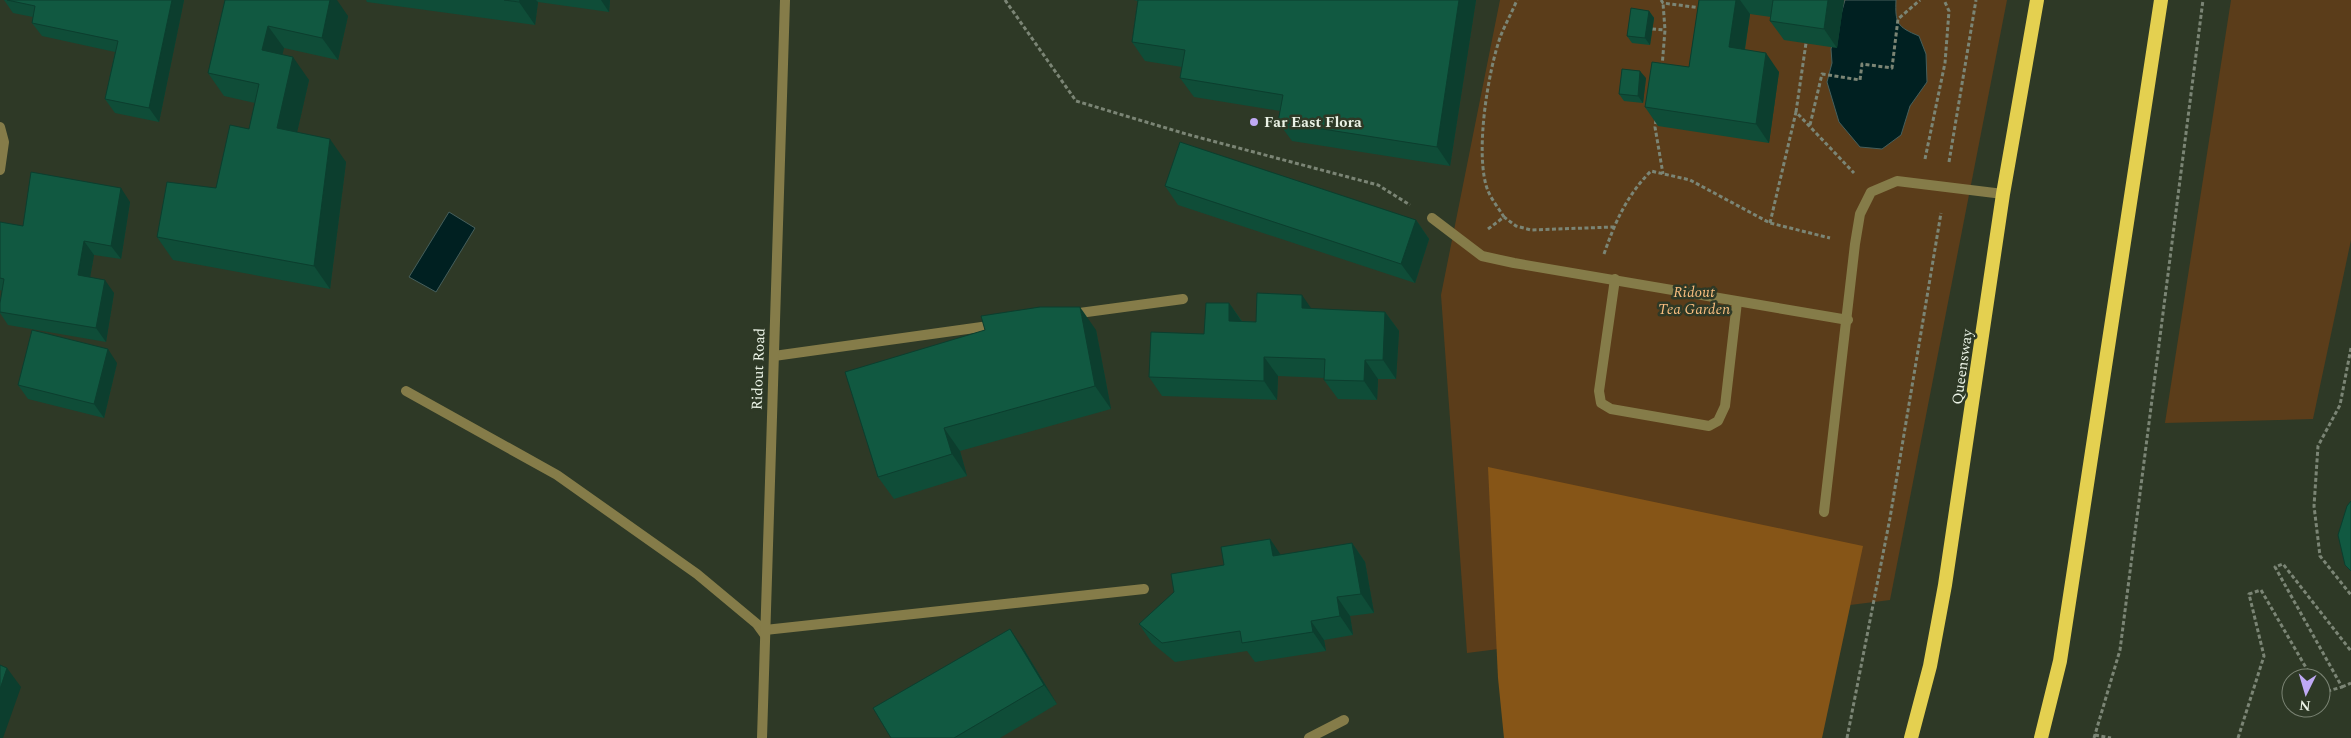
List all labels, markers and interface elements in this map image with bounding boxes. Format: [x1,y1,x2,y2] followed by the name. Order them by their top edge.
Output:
[1264,111,1362,134] place label: Far East Flora
[1248,116,1260,128] marker: Far East Flora
[1658,281,1730,321] park label: Ridout Tea Garden
[746,327,771,411] street label: Ridout Road
[1946,327,1979,406] street label: Queensway
[2281,668,2331,718] north arrow
[2298,694,2312,716] text: N

